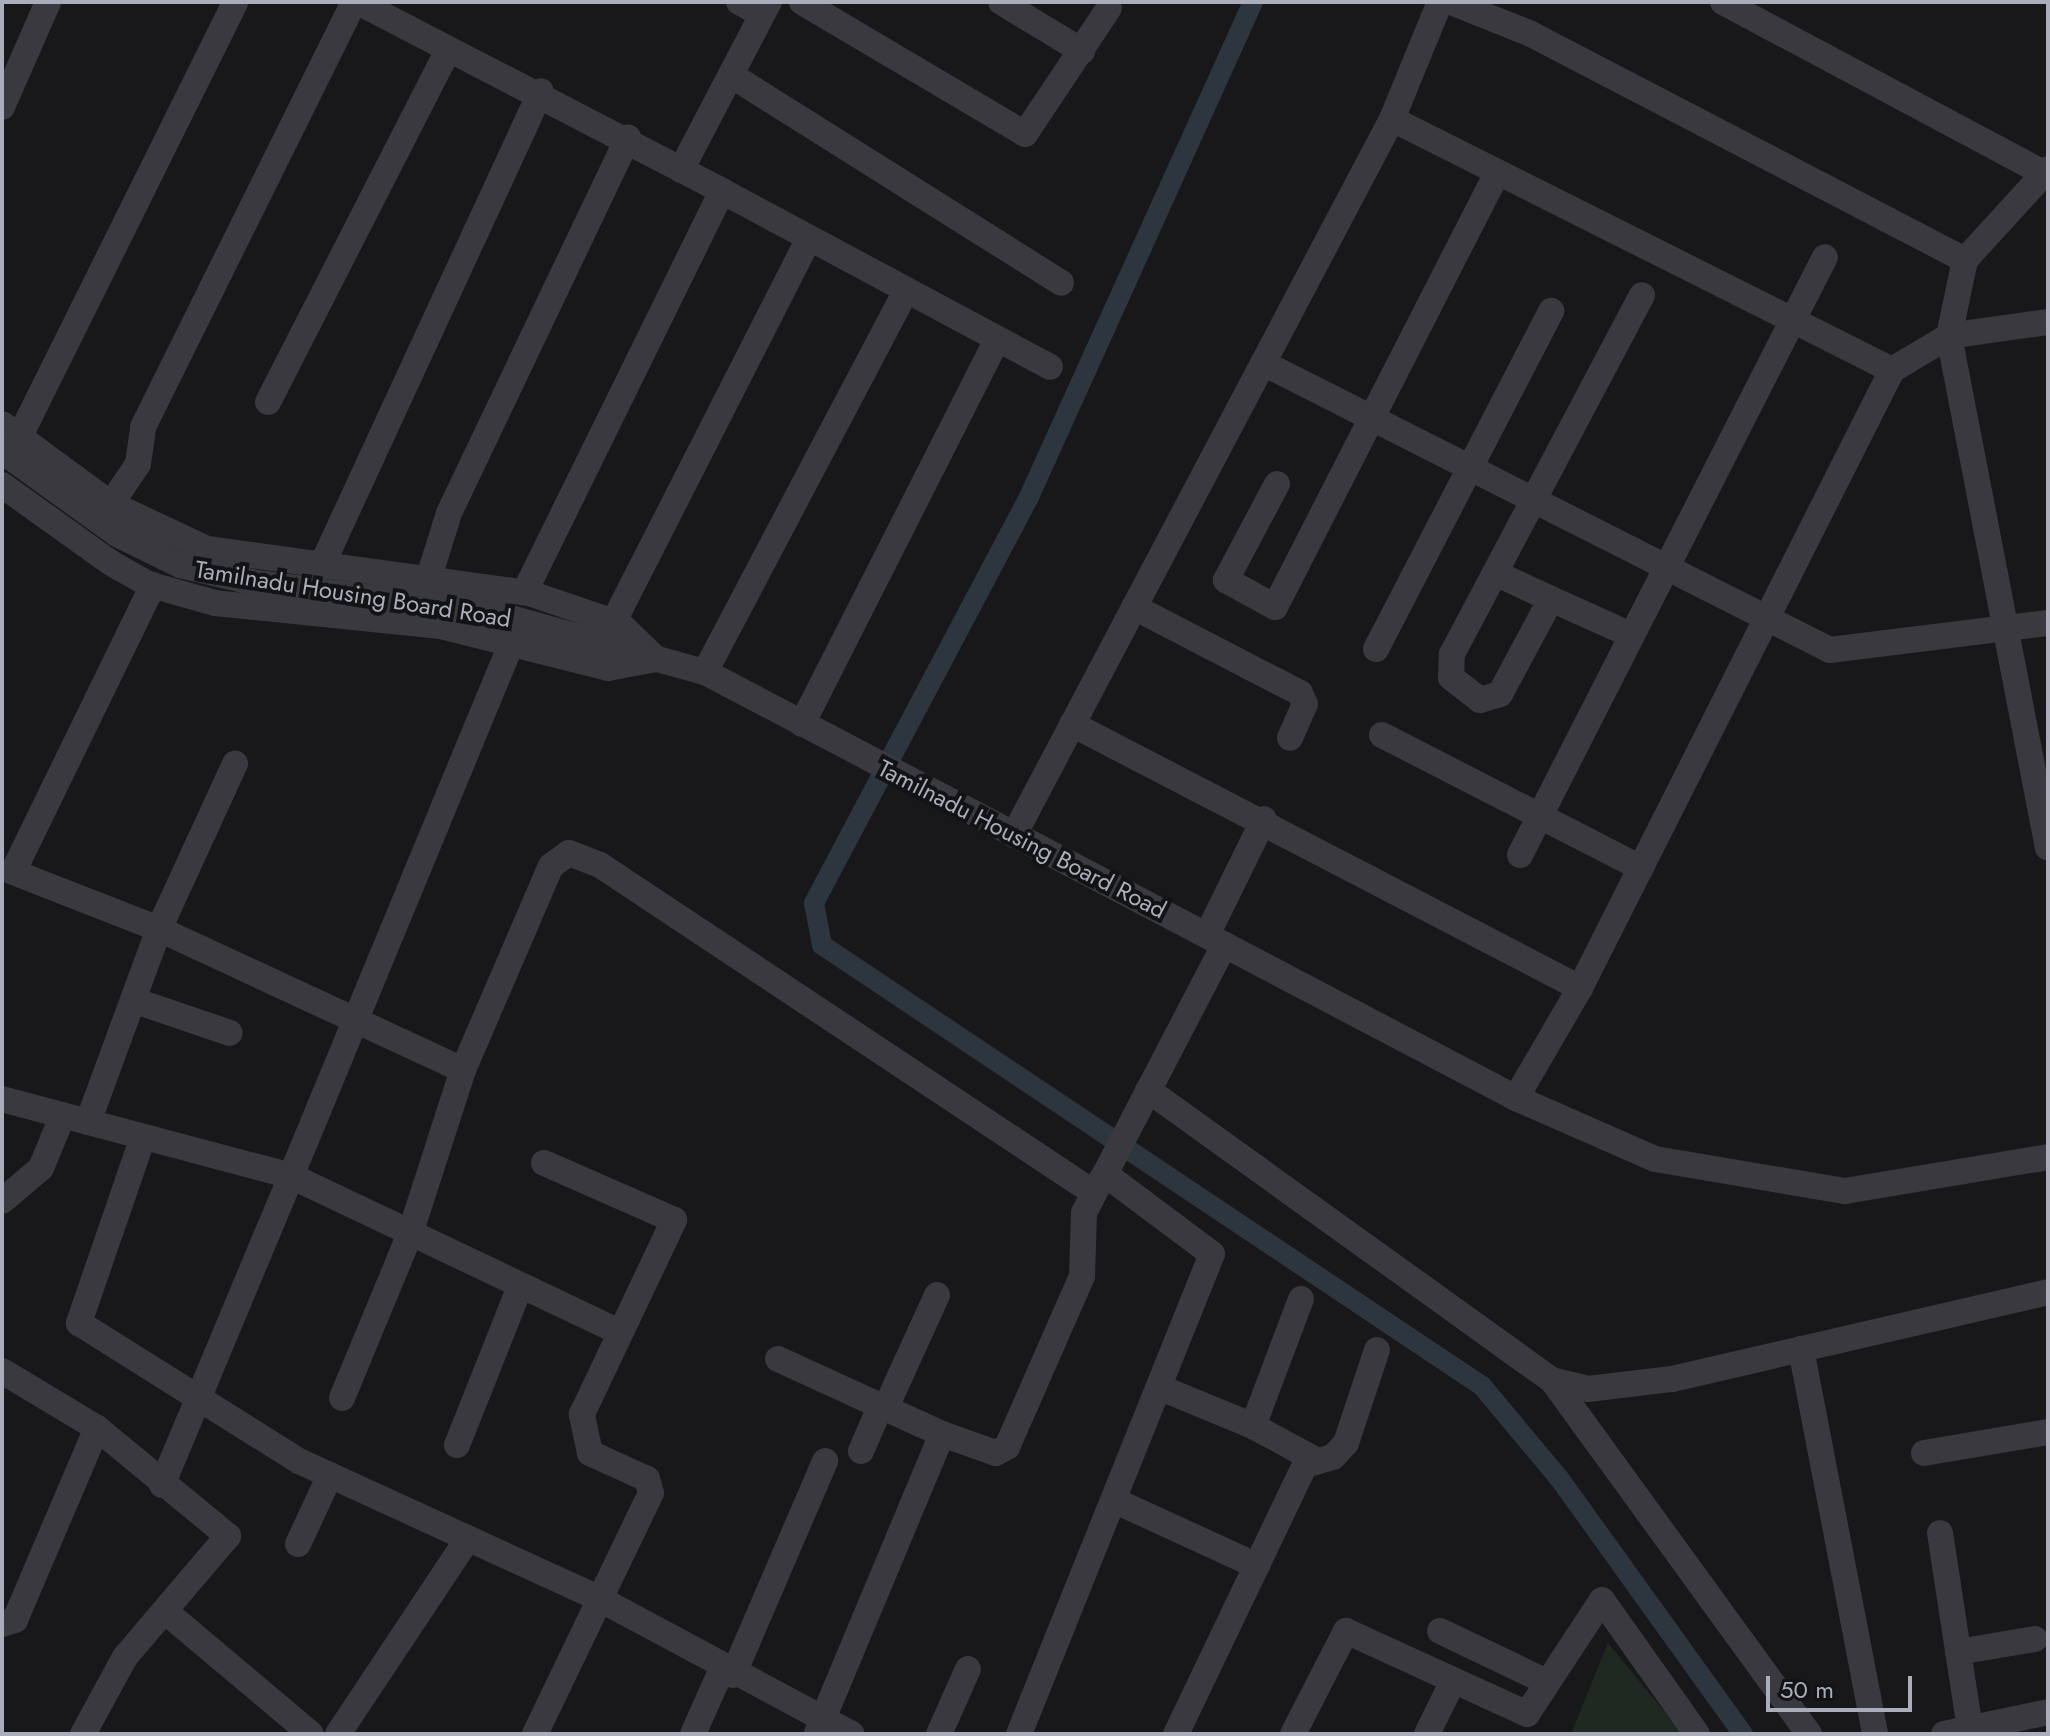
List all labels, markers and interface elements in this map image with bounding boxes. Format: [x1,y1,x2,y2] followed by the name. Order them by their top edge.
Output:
[193,555,513,633] street label: Tamilnadu Housing Board Road
[873,754,1171,924] street label: Tamilnadu Housing Board Road
[1770,1660,1916,1710] scale bar
[1780,1672,1834,1707] text: 50 m

